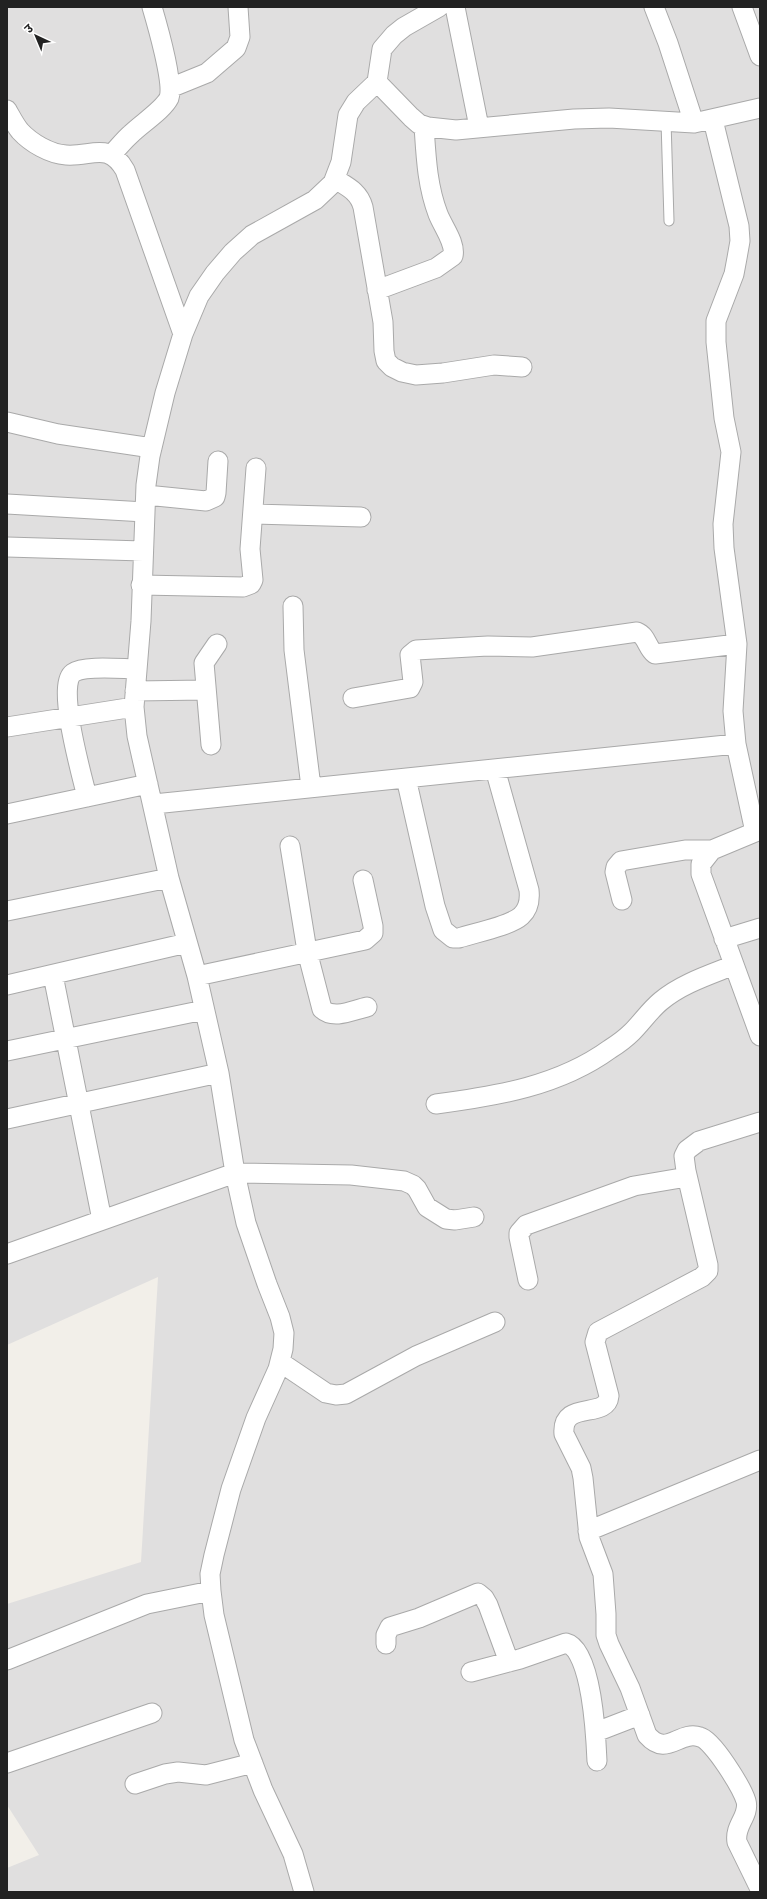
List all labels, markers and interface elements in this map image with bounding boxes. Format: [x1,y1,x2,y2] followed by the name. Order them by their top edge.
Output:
[16,16,56,56] north arrow
[21,20,37,37] text: उ

